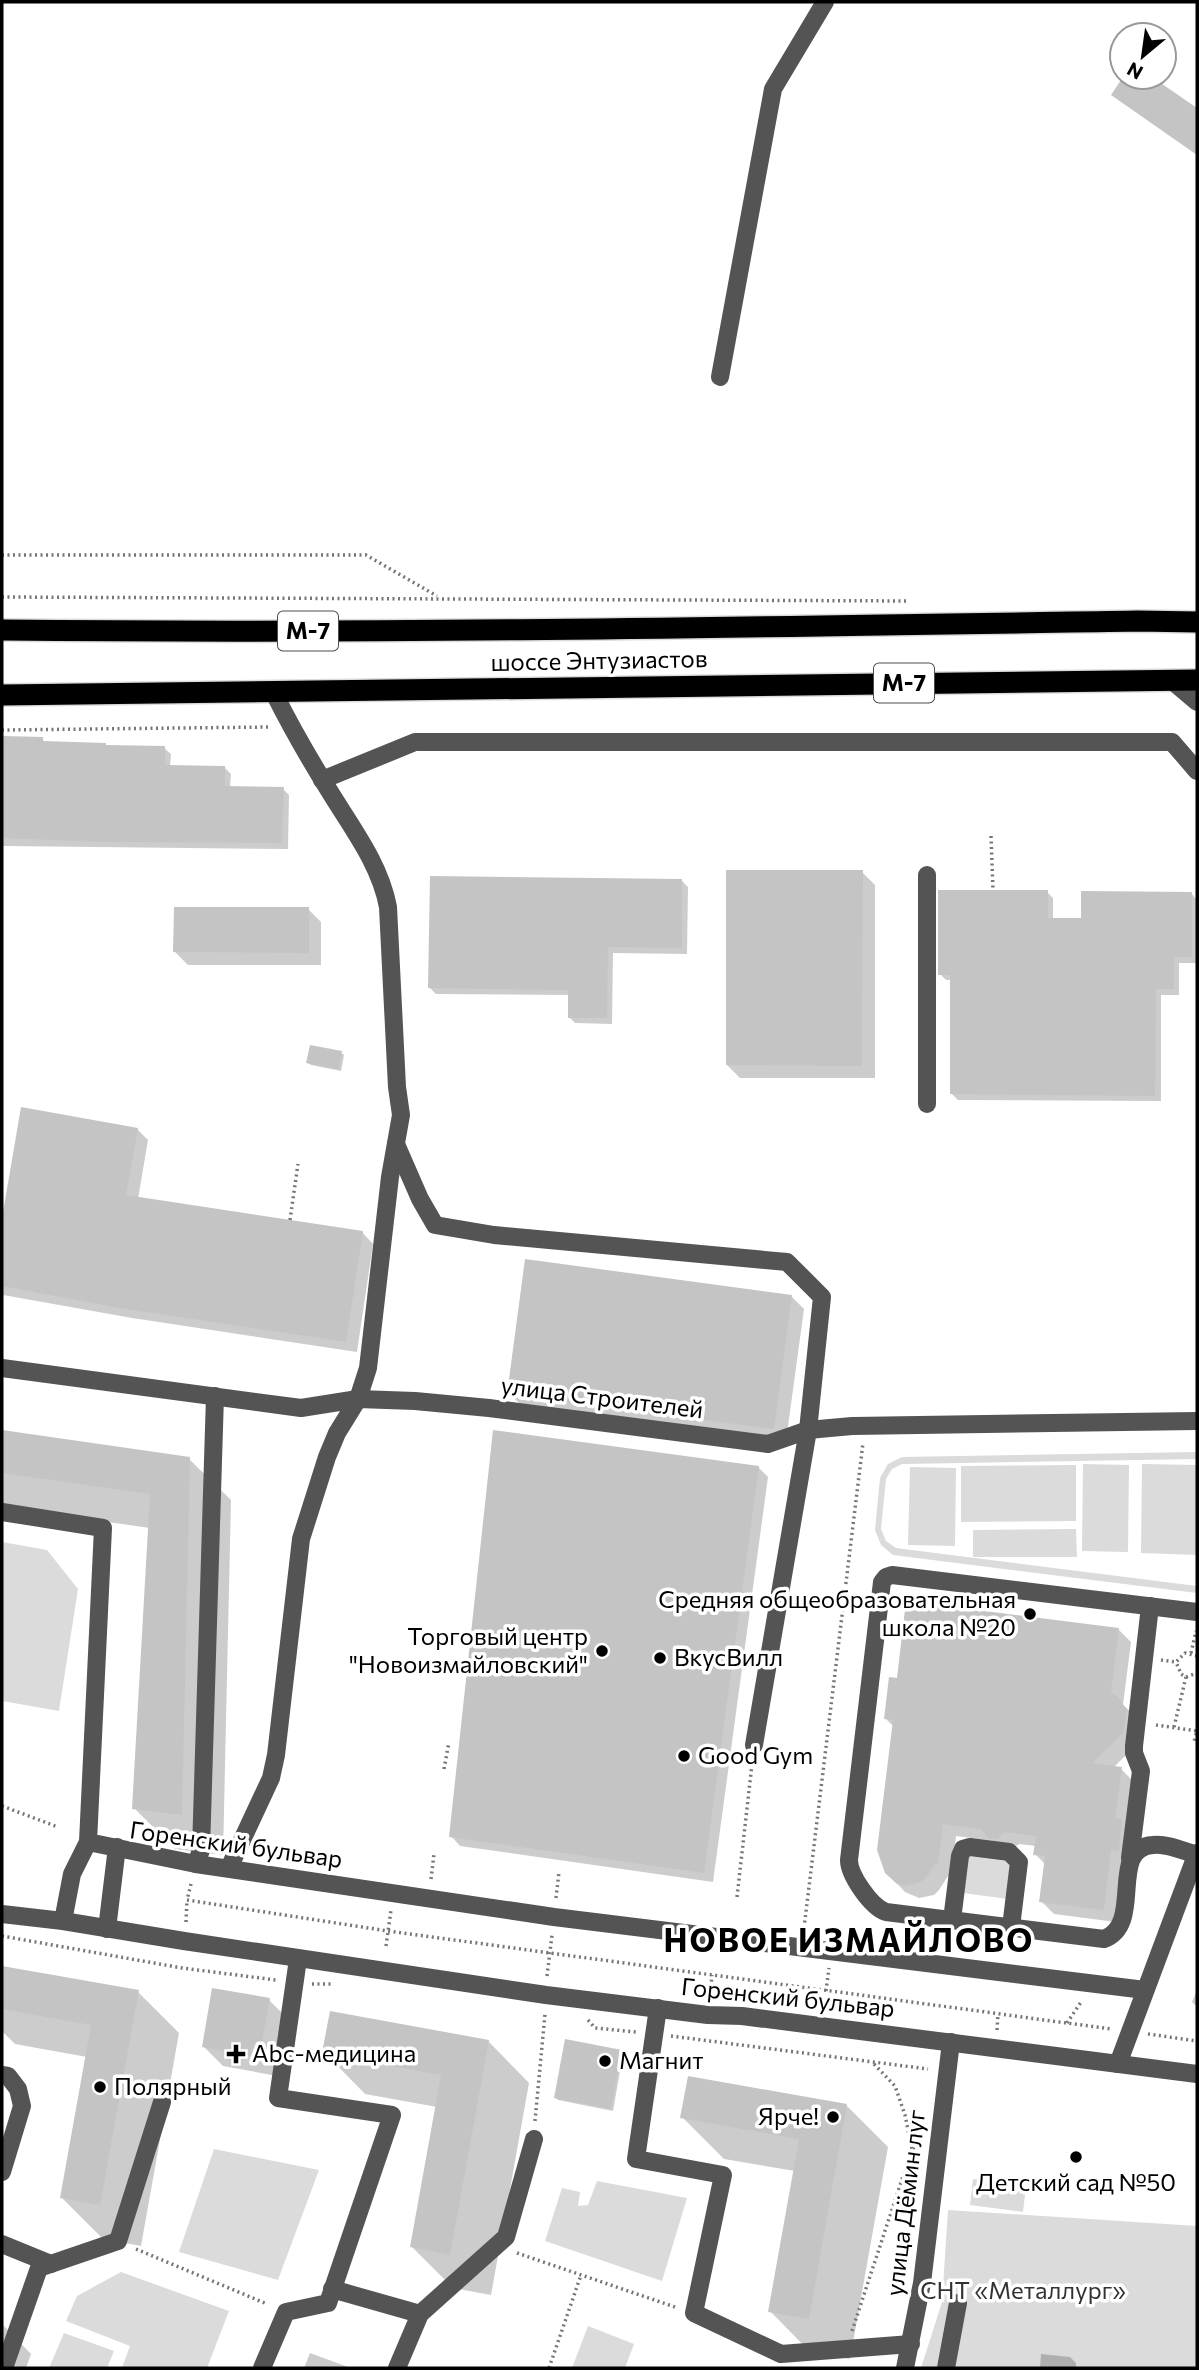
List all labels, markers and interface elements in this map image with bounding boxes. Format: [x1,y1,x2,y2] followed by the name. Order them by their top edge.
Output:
[1108,21,1178,91] north arrow
[1123,58,1146,85] text: N
[278,611,338,650] road number: М-7
[490,643,708,676] street label: шоссе Энтузиастов
[874,664,934,702] road number: М-7
[499,1370,705,1423] street label: улица Строителей
[658,1584,1016,1641] place label: Средняя общеобразовательная школа №20
[1022,1606,1038,1622] marker: Средняя общеобразовательная школа №20
[349,1621,588,1678] place label: Торговый центр "Новоизмайловский"
[674,1642,783,1671] place label: ВкусВилл
[594,1643,610,1659] marker: Торговый центр "Новоизмайловский"
[652,1650,668,1666] marker: ВкусВилл
[698,1740,813,1769] place label: Good Gym
[676,1748,692,1764] marker: Good Gym
[128,1814,344,1873] street label: Горенский бульвар
[664,1919,1034,1959] district label: НОВОЕ ИЗМАЙЛОВО
[680,1971,896,2022] street label: Горенский бульвар
[252,2038,416,2067] place label: Abc-медицина
[226,2044,246,2064] marker: Abc-медицина
[619,2045,703,2074] place label: Магнит
[597,2053,613,2069] marker: Магнит
[114,2071,231,2100] place label: Полярный
[92,2079,108,2095] marker: Полярный
[758,2101,819,2130] place label: Ярче!
[879,2108,930,2298] street label: улица Дёмин луг
[825,2109,841,2125] marker: Ярче!
[1068,2149,1084,2165] marker: Детский сад №50
[976,2167,1176,2196] place label: Детский сад №50
[920,2275,1126,2304] park label: СНТ «Металлург»

